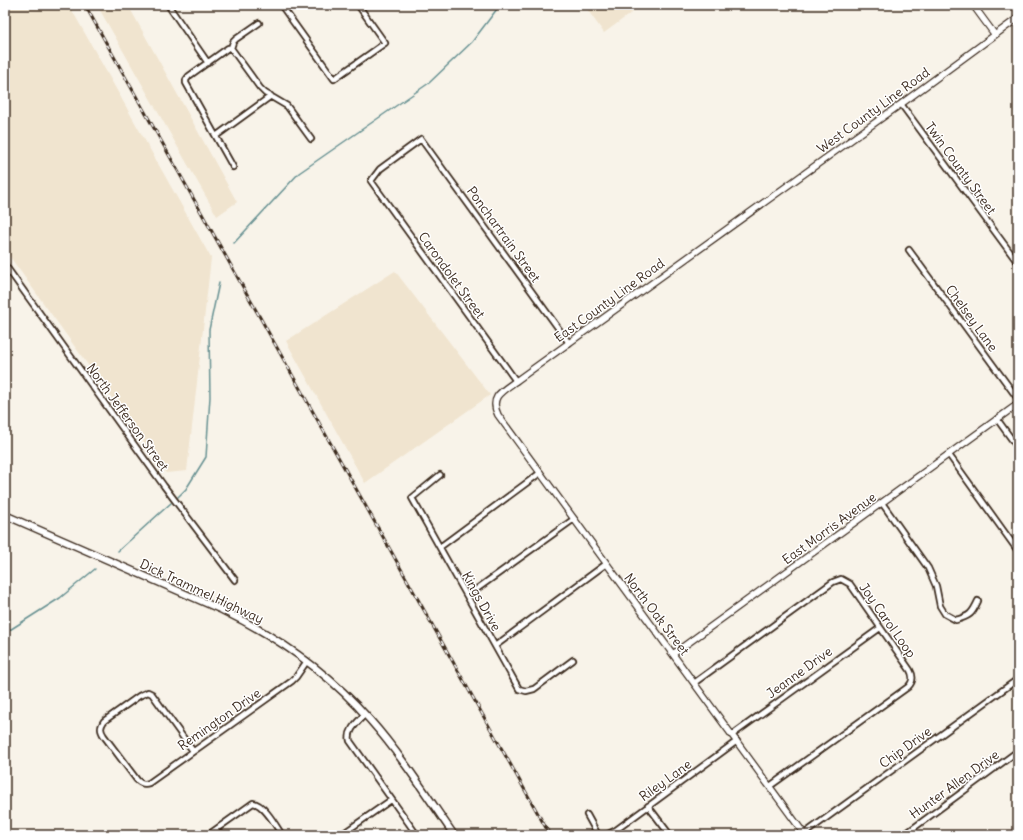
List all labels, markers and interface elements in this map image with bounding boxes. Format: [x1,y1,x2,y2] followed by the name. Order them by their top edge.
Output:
[814,64,933,157] street label: West County Line Road
[921,119,1000,218] street label: Twin County Street
[463,183,544,286] street label: Ponchartrain Street
[414,229,489,322] street label: Carondolet Street
[551,255,668,346] street label: East County Line Road
[942,282,1001,355] street label: Chelsey Lane
[83,360,173,475] street label: North Jefferson Street
[779,489,880,568] street label: East Morris Avenue
[137,555,266,628] street label: Dick Trammel Highway
[458,568,505,634] street label: Kings Drive
[620,570,693,659] street label: North Oak Street
[855,579,920,661] street label: Joy Carol Loop
[763,643,835,702] street label: Jeanne Drive
[175,685,264,754] street label: Remington Drive
[876,723,935,772] street label: Chip Drive
[906,746,1002,823] street label: Hunter Allen Drive
[636,756,695,805] street label: Riley Lane

